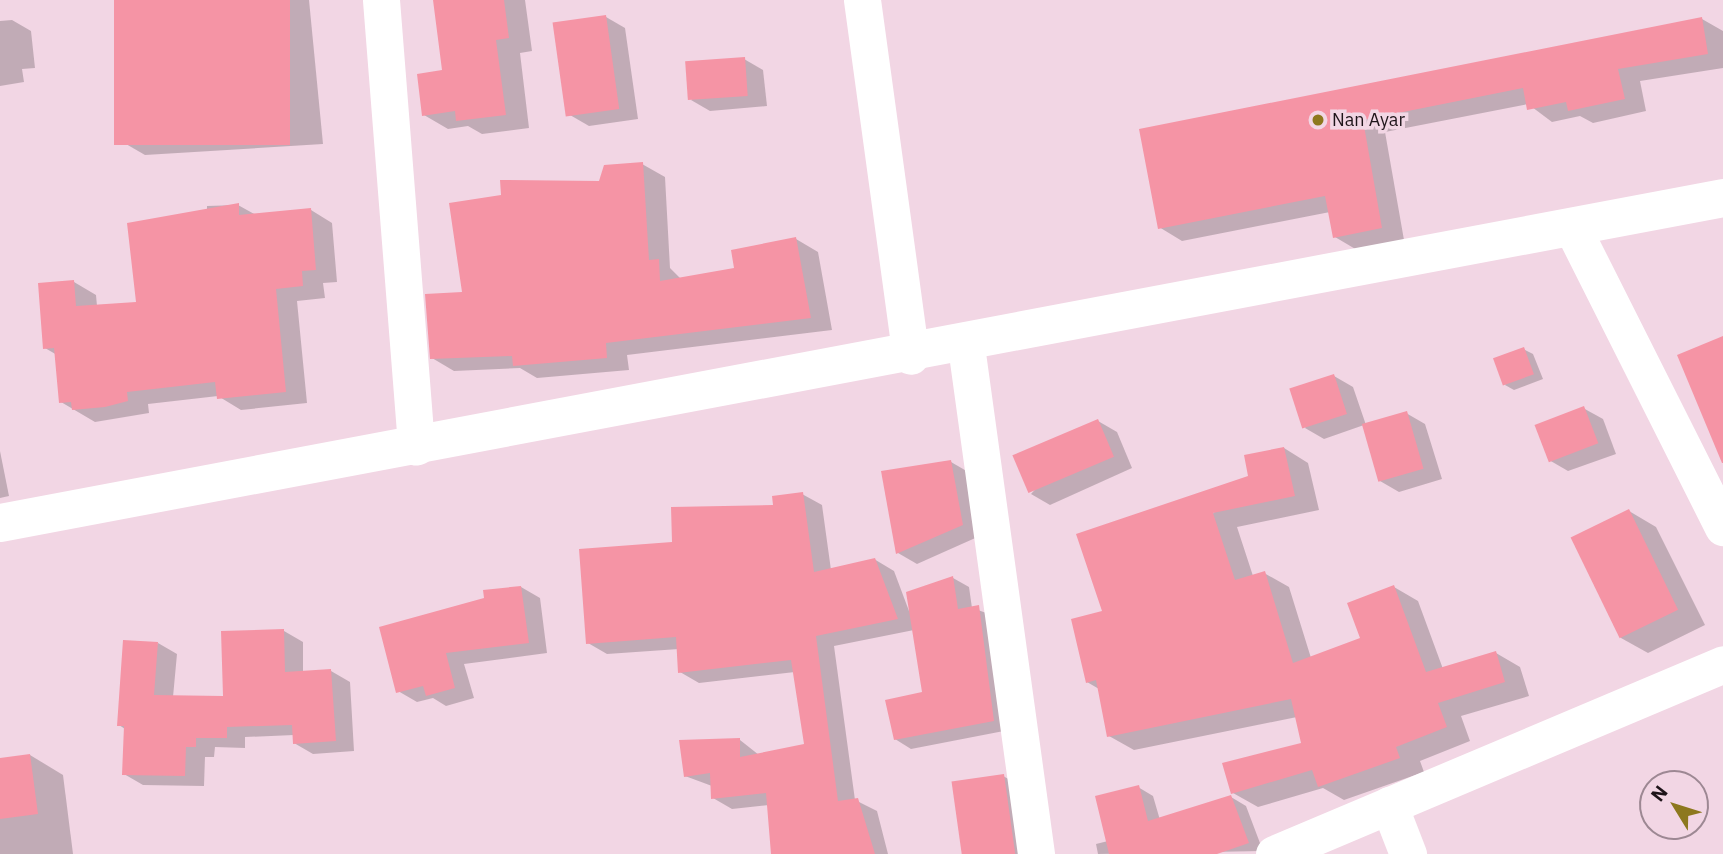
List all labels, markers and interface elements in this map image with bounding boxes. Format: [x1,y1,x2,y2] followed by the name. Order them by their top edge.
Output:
[1332,109,1405,131] place label: Nan Ayar
[1310,112,1326,128] marker: Nan Ayar
[1639,770,1709,840] north arrow
[1645,780,1673,806] text: N

